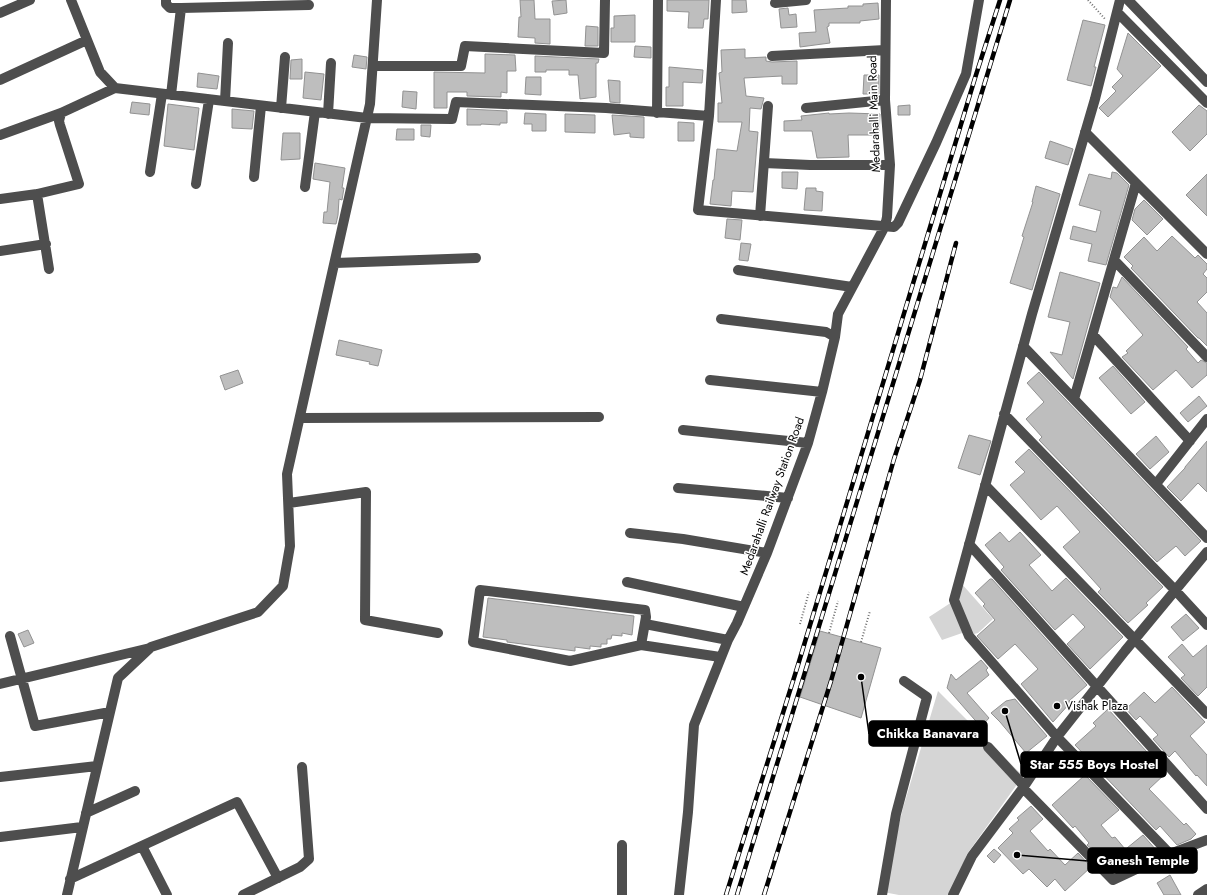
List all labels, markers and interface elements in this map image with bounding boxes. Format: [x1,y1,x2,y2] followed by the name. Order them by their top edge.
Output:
[863,55,885,173] street label: Medarahalli Main Road
[735,414,809,578] street label: Medarahalli Railway Station Road
[1065,697,1128,715] place label: Vishak Plaza
[1052,701,1062,711] marker: Vishak Plaza
[869,721,987,746] callout: Chikka Banavara
[877,724,979,743] text: Chikka Banavara
[1021,752,1166,777] callout: Star 555 Boys Hostel
[1029,755,1159,774] text: Star 555 Boys Hostel
[1088,848,1197,873] callout: Ganesh Temple
[1097,851,1190,870] text: Ganesh Temple

